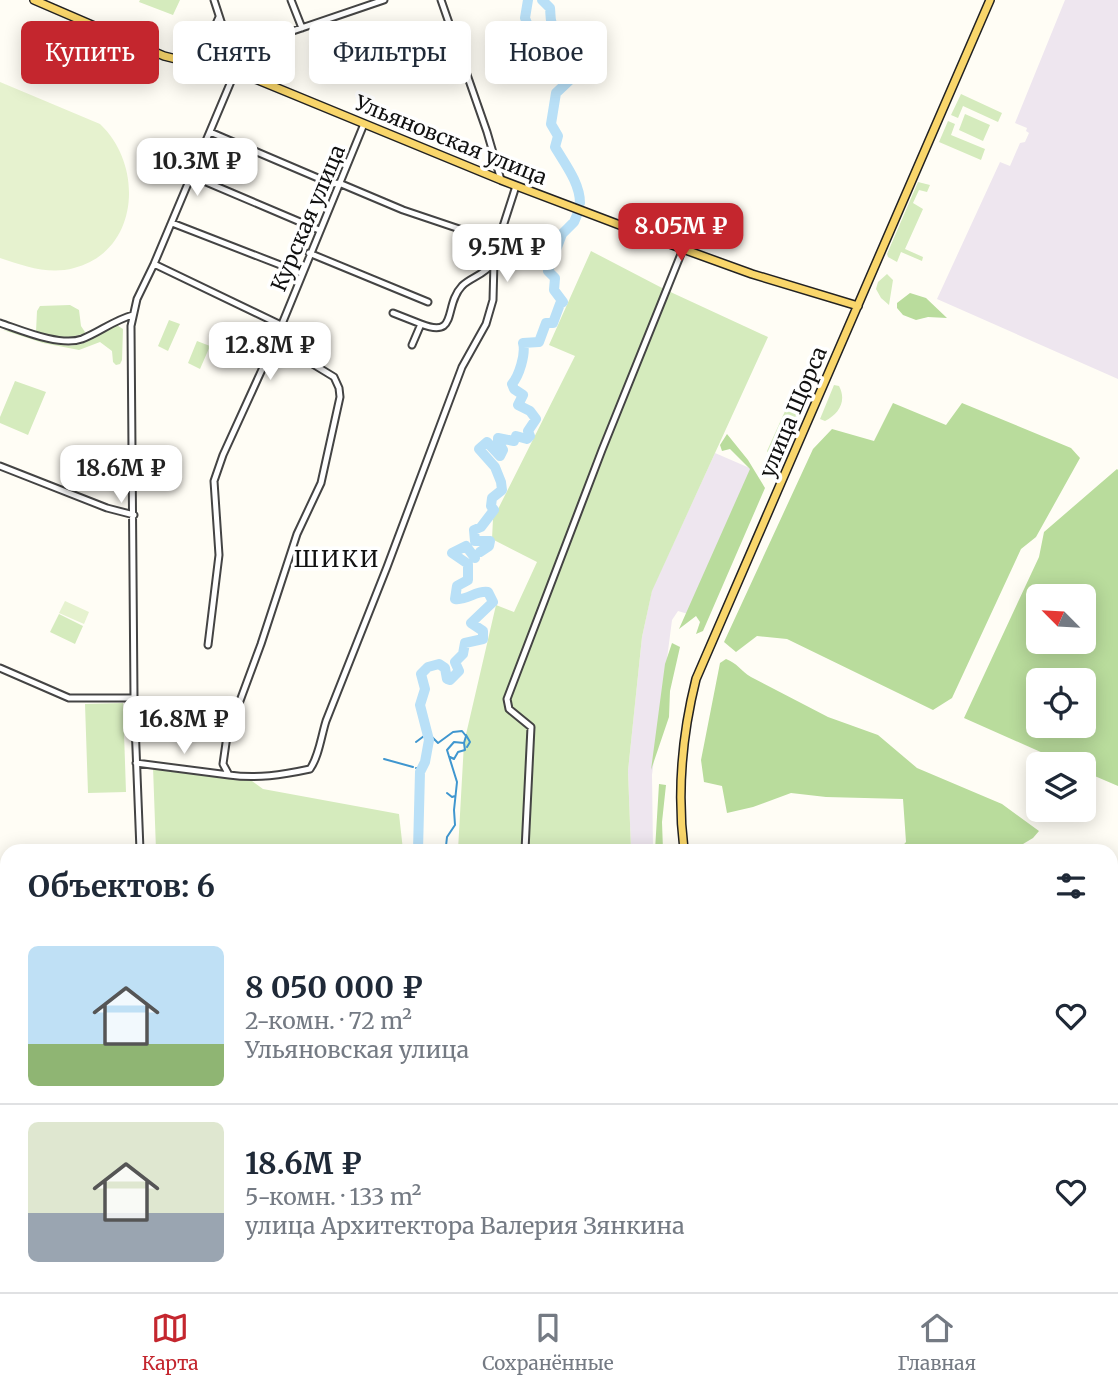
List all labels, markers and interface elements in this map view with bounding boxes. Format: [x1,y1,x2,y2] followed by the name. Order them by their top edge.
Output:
[21,21,159,84] chip: Купить
[173,21,295,84] chip: Снять
[309,21,471,84] chip: Фильтры
[485,21,607,84] chip: Новое
[350,89,551,191] street label: Ульяновская улица
[132,138,262,198] pin: 10.3M ₽
[265,141,351,295] street label: Курская улица
[153,146,241,175] text: 10.3M ₽
[616,204,746,263] pin: 8.05M ₽
[634,211,728,240] text: 8.05M ₽
[450,224,564,284] pin: 9.5M ₽
[468,232,546,261] text: 9.5M ₽
[205,322,335,382] pin: 12.8M ₽
[225,330,315,359] text: 12.8M ₽
[753,342,833,482] street label: улица Щорса
[56,446,186,505] pin: 18.6M ₽
[76,453,166,482] text: 18.6M ₽
[293,544,381,573] district label: ШИКИ
[1026,584,1096,654] north arrow
[1026,584,1096,822] map controls
[1026,668,1096,738] button: locate
[119,696,249,756] pin: 16.8M ₽
[139,704,229,733] text: 16.8M ₽
[1026,752,1096,822] button: layers
[28,867,215,905] text: Объектов: 6
[1052,867,1090,905] icon: filters
[245,968,423,1006] text: 8 050 000 ₽
[84,974,168,1058] icon: home
[1052,997,1090,1035] icon: heart
[245,1006,412,1035] text: 2-комн. · 72 m²
[245,1035,469,1064] text: Ульяновская улица
[245,1144,362,1182] text: 18.6M ₽
[84,1150,168,1234] icon: home
[1052,1173,1090,1211] icon: heart
[245,1182,422,1211] text: 5-комн. · 133 m²
[245,1211,685,1240] text: улица Архитектора Валерия Зянкина
[142,1309,198,1375] tab: Карта
[482,1309,614,1375] tab: Сохранённые
[897,1309,976,1375] tab: Главная

